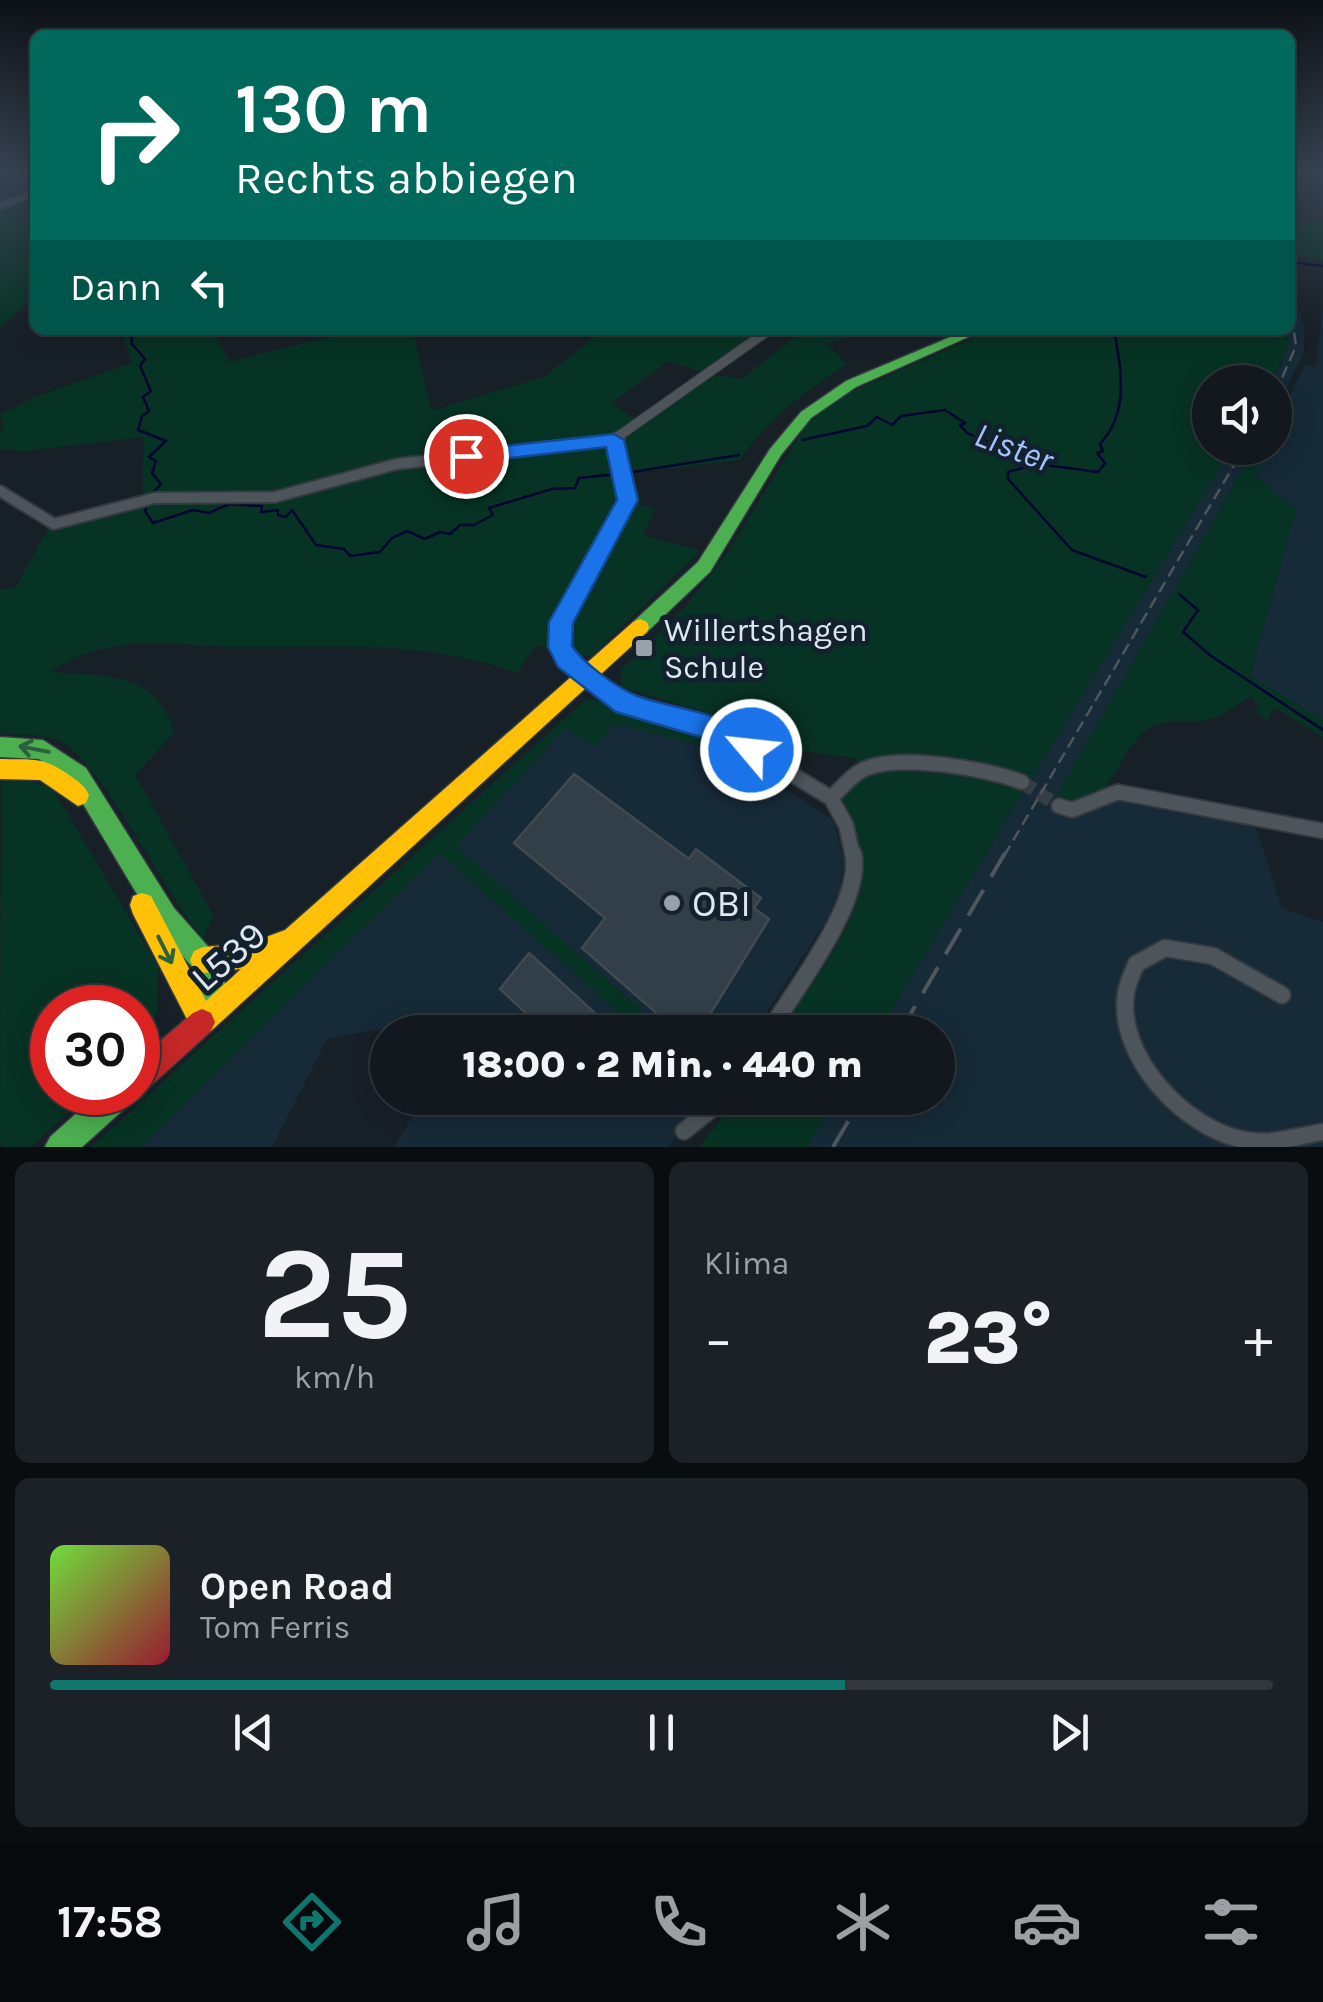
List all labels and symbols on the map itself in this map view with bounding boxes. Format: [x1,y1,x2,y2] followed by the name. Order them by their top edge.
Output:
[424,414,509,499] pin
[969,414,1060,481] water label: Lister
[664,612,868,686] place label: Willertshagen Schule
[633,637,655,659] marker: Willertshagen Schule
[699,698,803,802] position arrow
[18,739,51,758] one-way arrow
[692,881,751,926] place label: OBI
[661,892,683,914] marker: OBI
[182,912,275,1001] street label: L539
[156,935,175,965] one-way arrow
[30,985,160,1115] speed limit sign: 30

